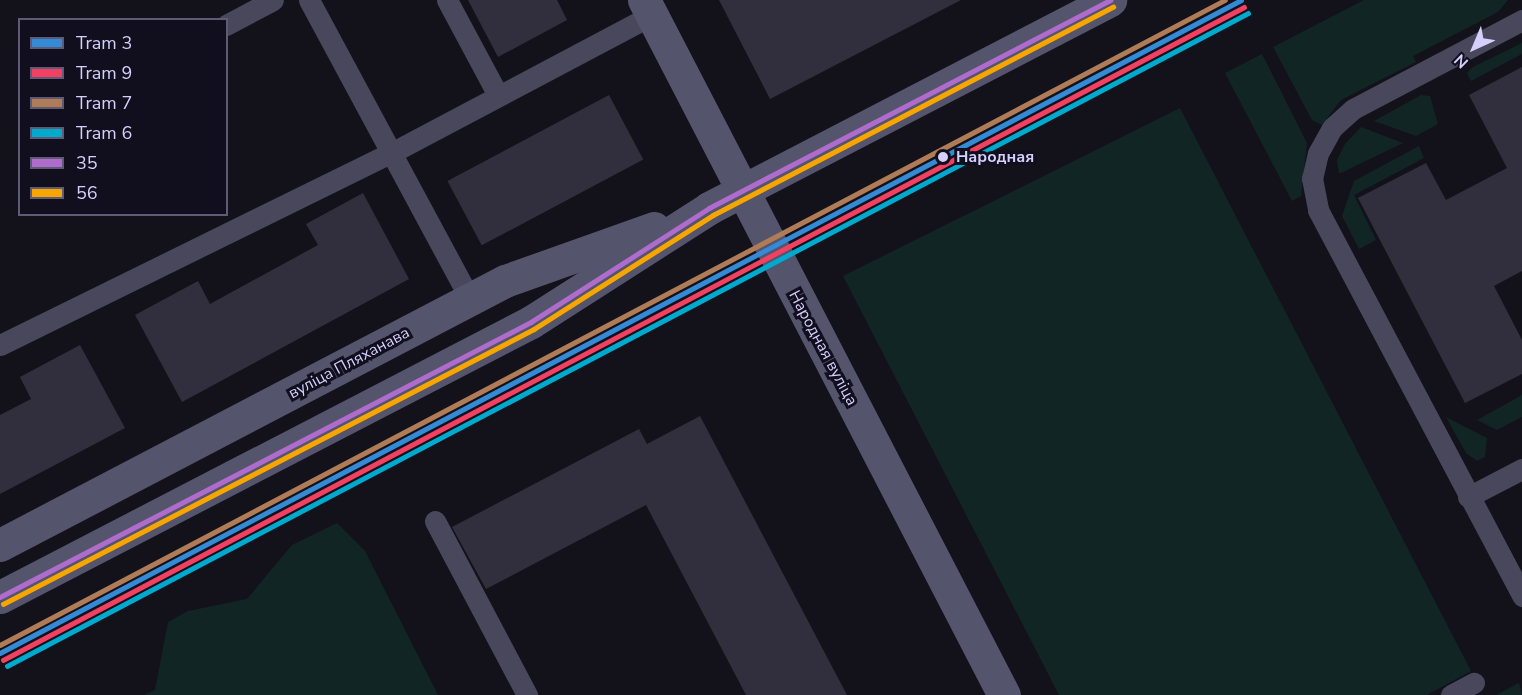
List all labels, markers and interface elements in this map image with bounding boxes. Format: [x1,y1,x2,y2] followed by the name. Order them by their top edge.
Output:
[18,18,228,216] legend
[1444,18,1504,78] north arrow
[76,31,132,55] text: Tram 3
[1450,49,1473,73] text: N
[76,61,132,85] text: Tram 9
[76,91,132,115] text: Tram 7
[76,121,132,145] text: Tram 6
[956,147,1034,167] place label: Народная
[934,148,952,166] marker: Народная
[76,151,98,175] text: 35
[76,181,98,205] text: 56
[785,287,861,409] street label: Народная вуліца
[285,323,413,403] street label: вуліца Пляханава

